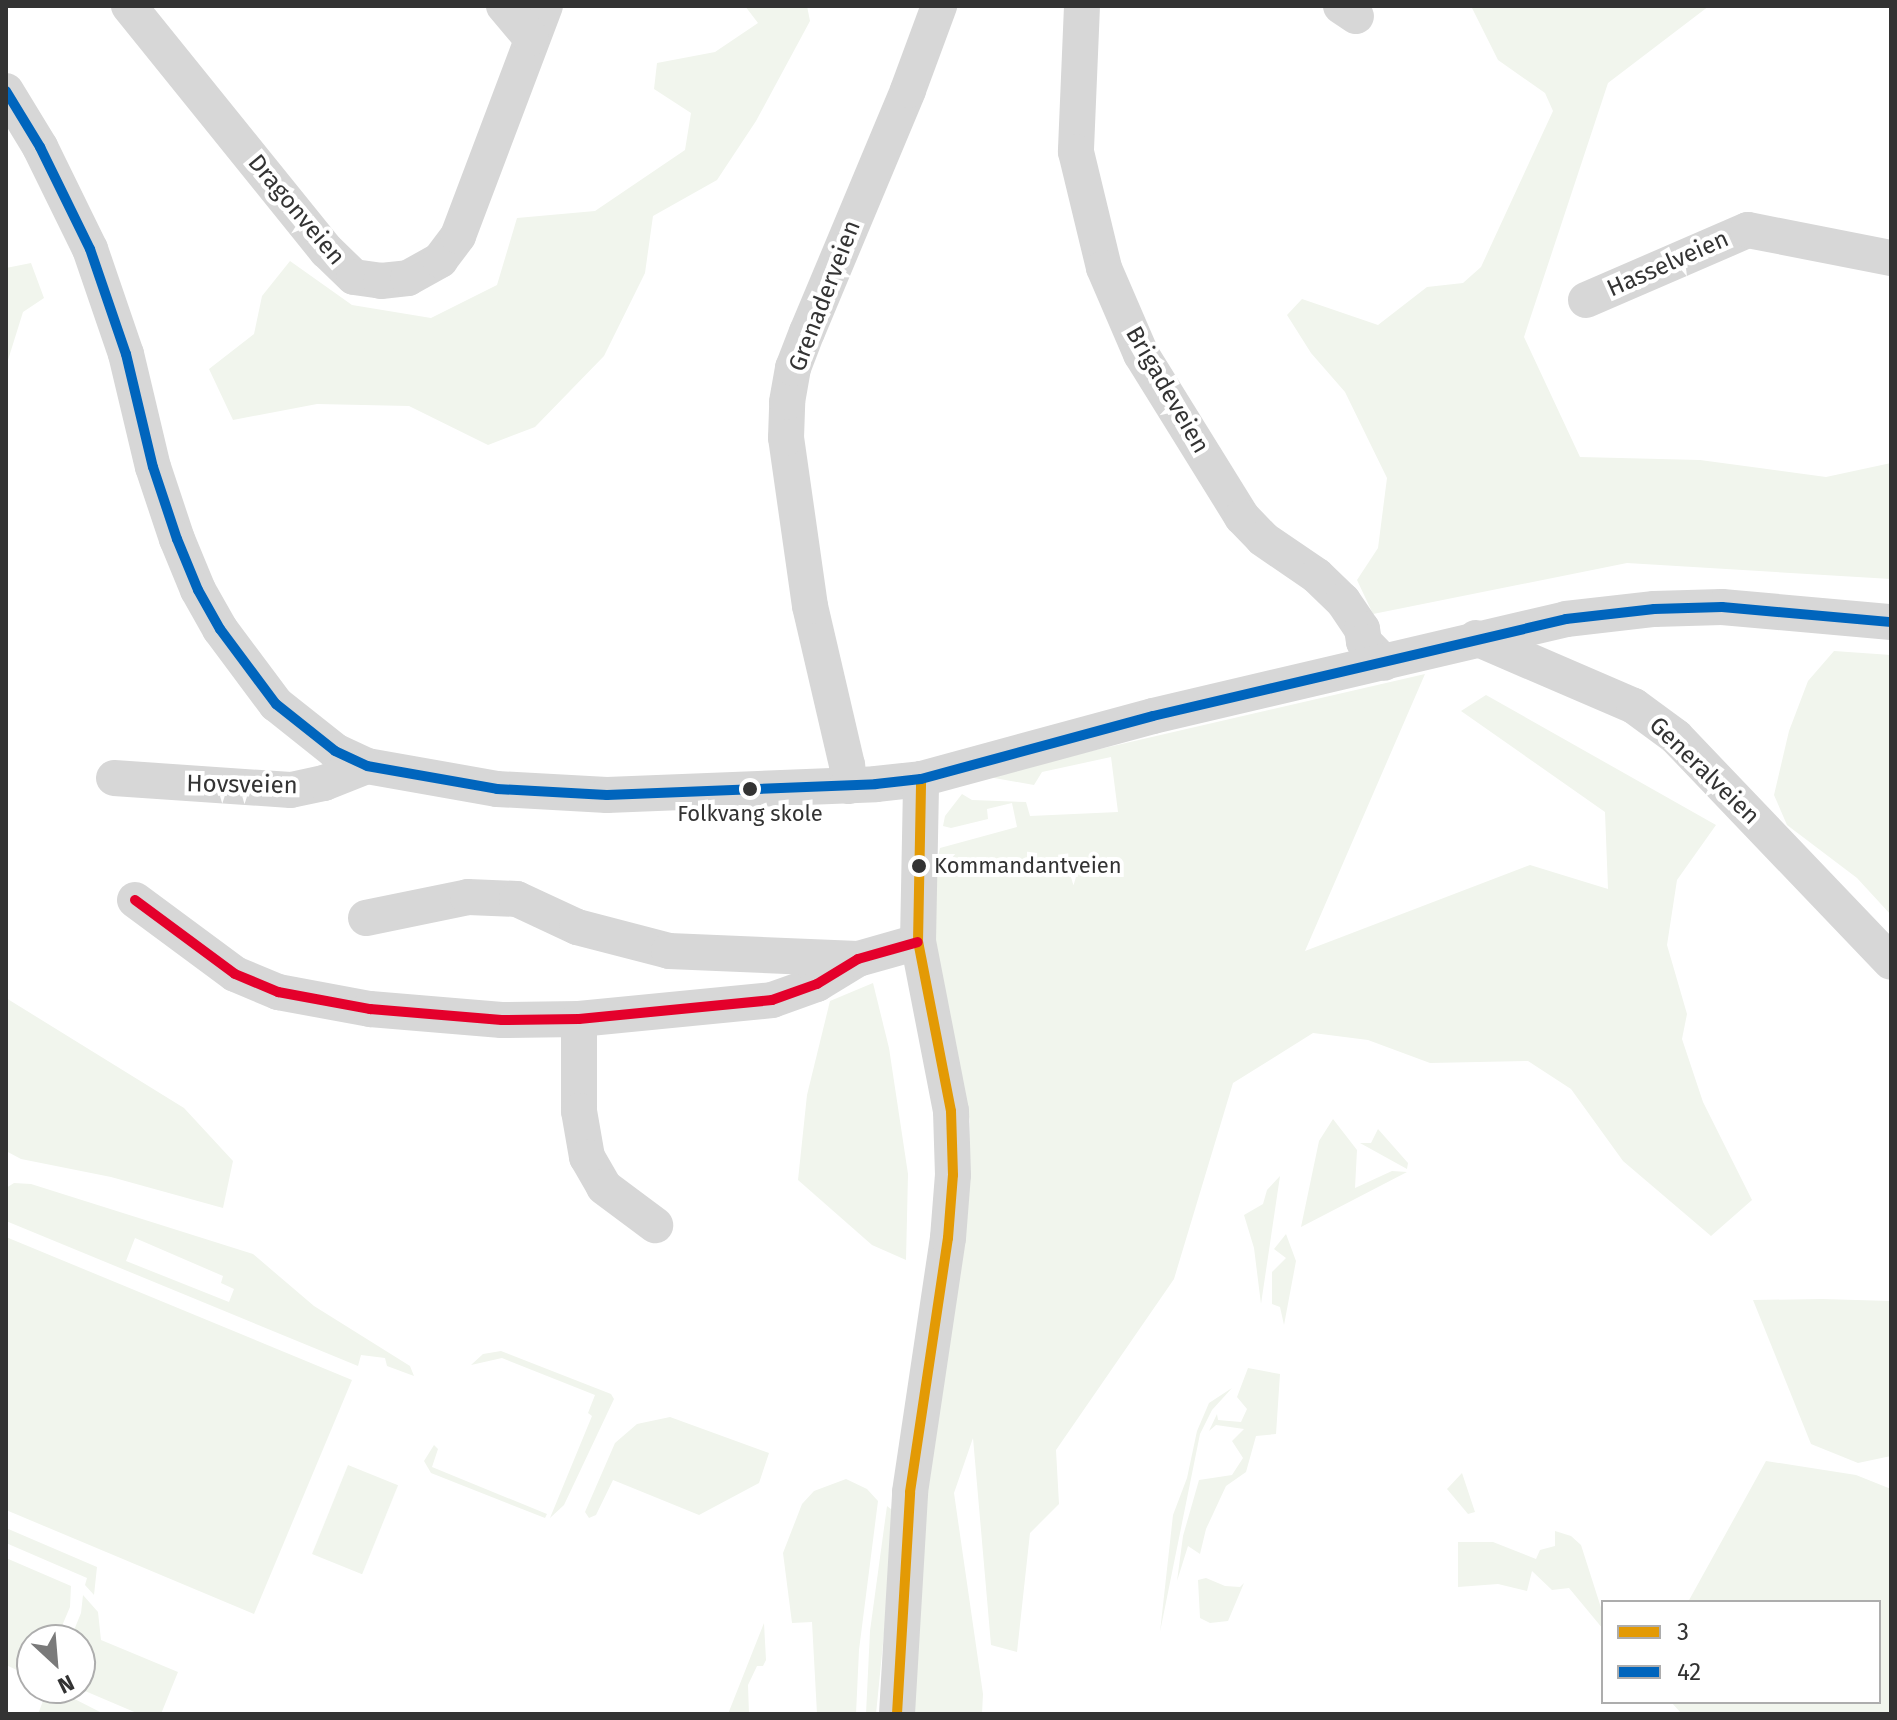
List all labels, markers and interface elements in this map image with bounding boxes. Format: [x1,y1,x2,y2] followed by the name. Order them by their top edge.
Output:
[241,149,351,271] street label: Dragonveien
[783,216,867,376] street label: Grenaderveien
[1603,224,1733,304] street label: Hasselveien
[1119,321,1215,459] street label: Brigadeveien
[1643,711,1765,831] street label: Generalveien
[186,770,298,800] street label: Hovsveien
[742,781,758,797] marker: Folkvang skole
[677,801,823,827] place label: Folkvang skole
[934,853,1122,879] place label: Kommandantveien
[911,858,927,874] marker: Kommandantveien
[1601,1600,1881,1704] legend
[1677,1618,1689,1646] text: 3
[16,1624,96,1704] north arrow
[1677,1658,1701,1686] text: 42
[53,1669,78,1700] text: N

